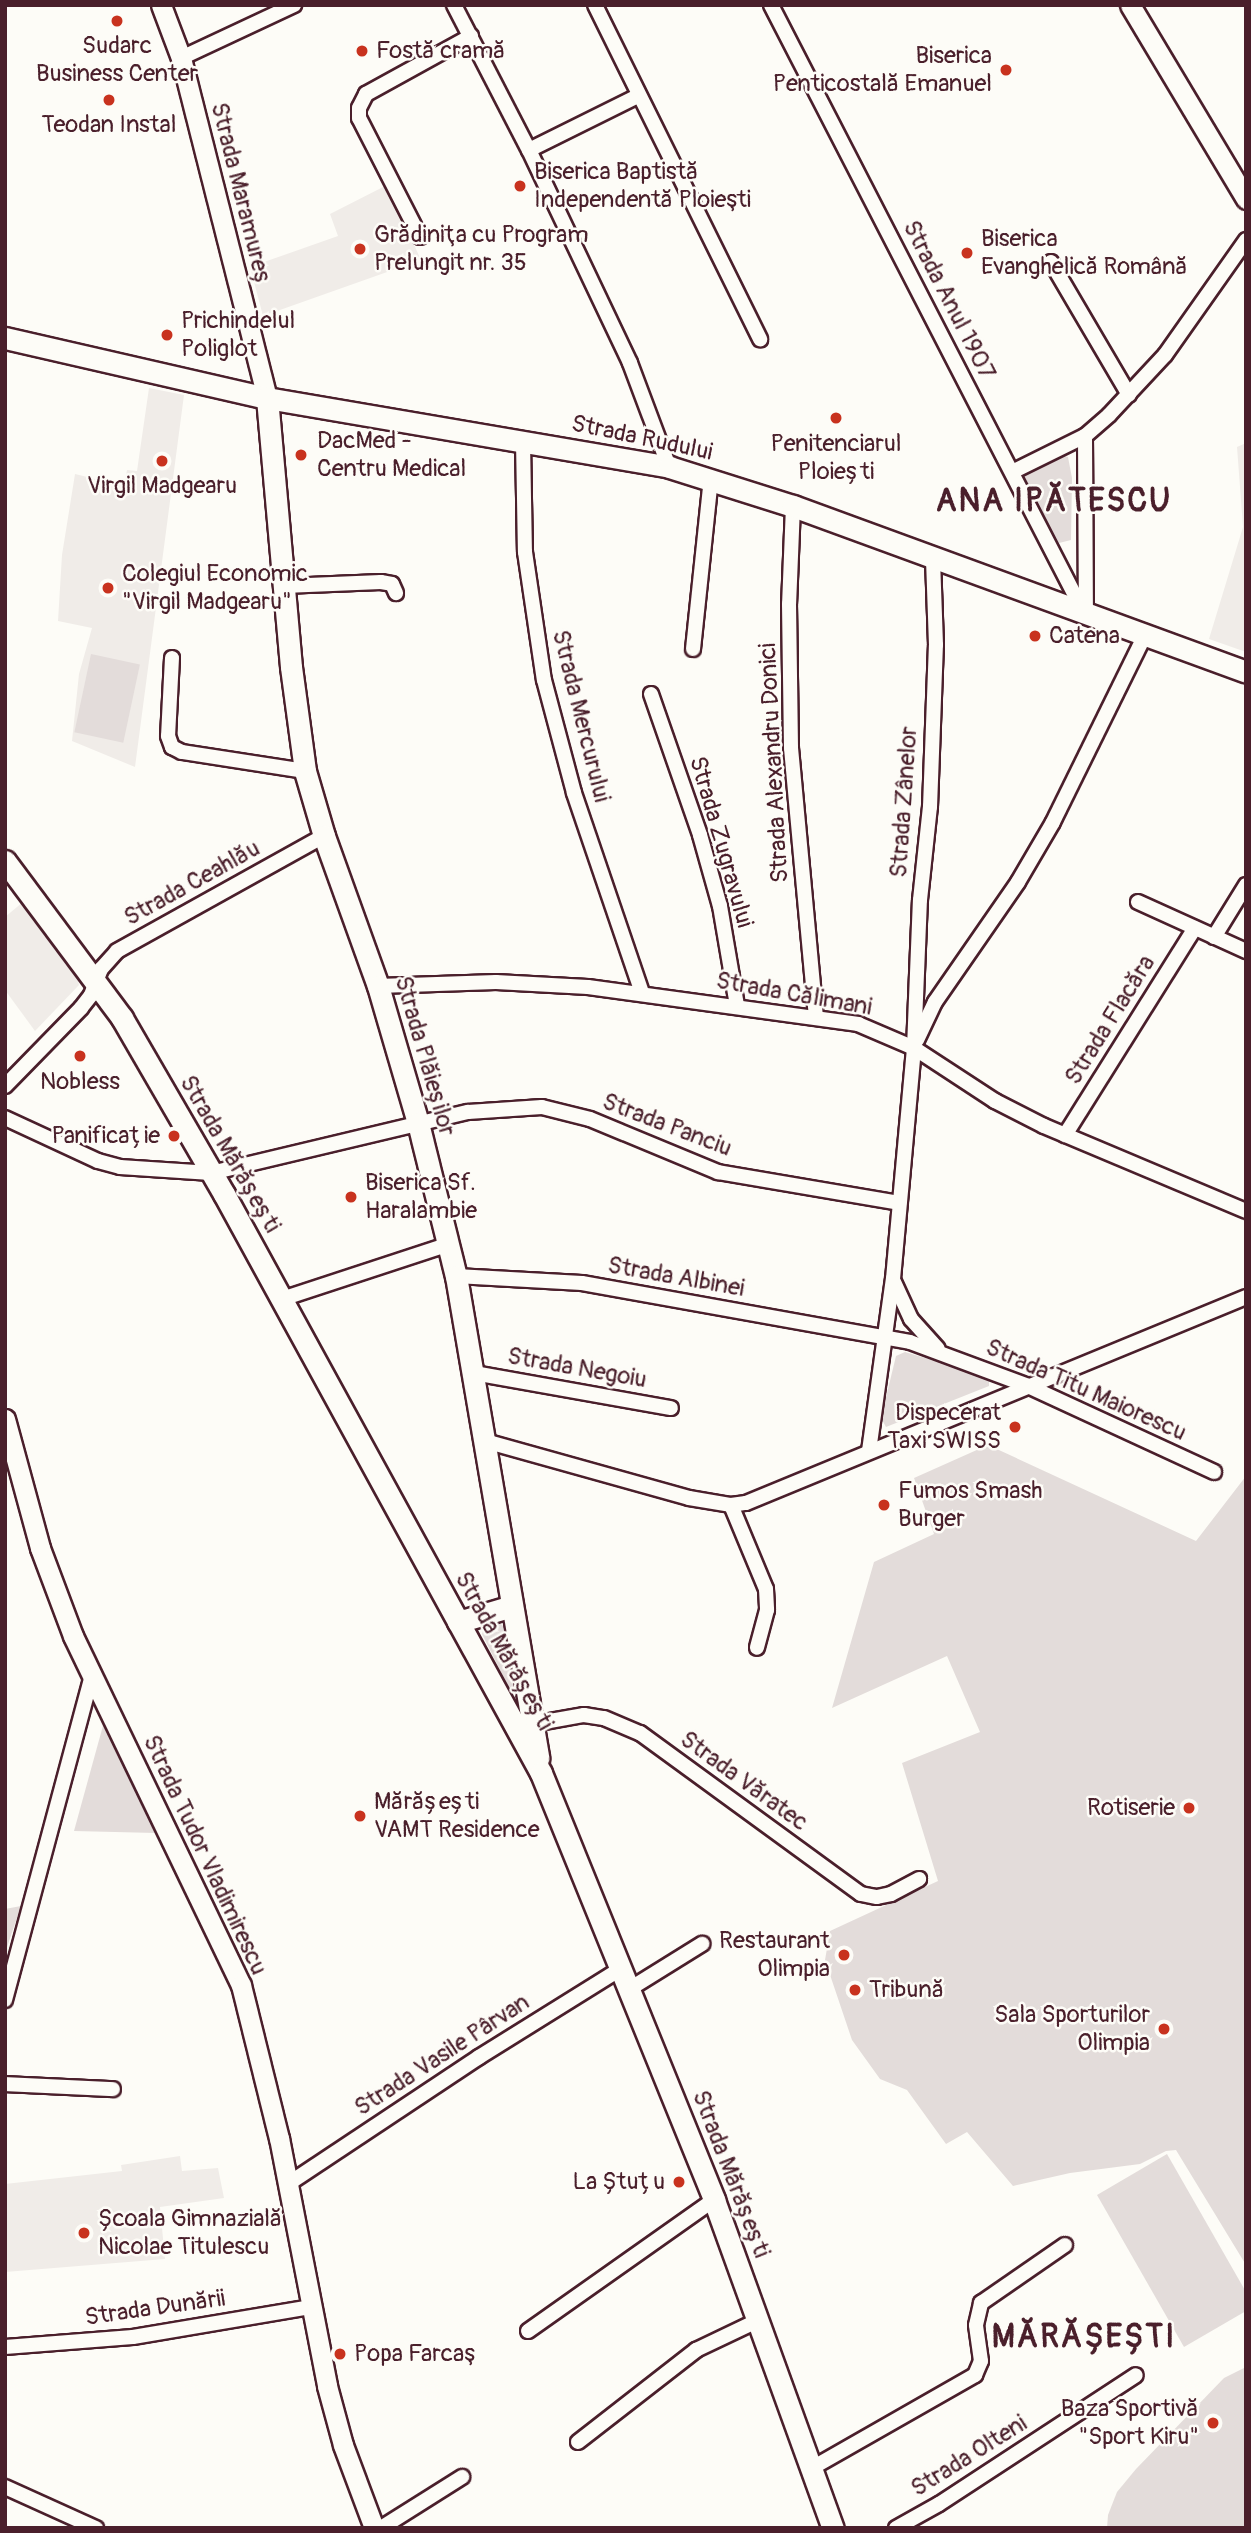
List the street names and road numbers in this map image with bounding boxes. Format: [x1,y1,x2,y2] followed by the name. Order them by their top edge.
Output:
[204,100,278,288] street label: Strada Maramureș
[897,216,1001,384] street label: Strada Anul 1907
[569,409,715,467] street label: Strada Rudului
[546,627,616,805] street label: Strada Mercurului
[753,642,795,884] street label: Strada Alexandru Donici
[884,725,924,879] street label: Strada Zânelor
[683,753,759,931] street label: Strada Zugravului
[119,834,265,932] street label: Strada Ceahlău
[1059,950,1161,1090] street label: Strada Flacăra
[714,966,874,1022] street label: Strada Călimani
[388,973,462,1139] street label: Strada Plăieșilor
[173,1070,287,1238] street label: Strada Mărășești
[598,1087,736,1163] street label: Strada Panciu
[605,1251,747,1303] street label: Strada Albinei
[981,1333,1191,1447] street label: Strada Titu Maiorescu
[505,1342,649,1394] street label: Strada Negoiu
[449,1567,559,1735] street label: Strada Mărășești
[674,1725,814,1837] street label: Strada Văratec
[137,1730,273,1980] street label: Strada Tudor Vladimirescu
[349,1988,535,2122] street label: Strada Vasile Pârvan
[686,2086,776,2262] street label: Strada Mărășești
[83,2284,227,2332] street label: Strada Dunării
[906,2409,1032,2503] street label: Strada Olteni

